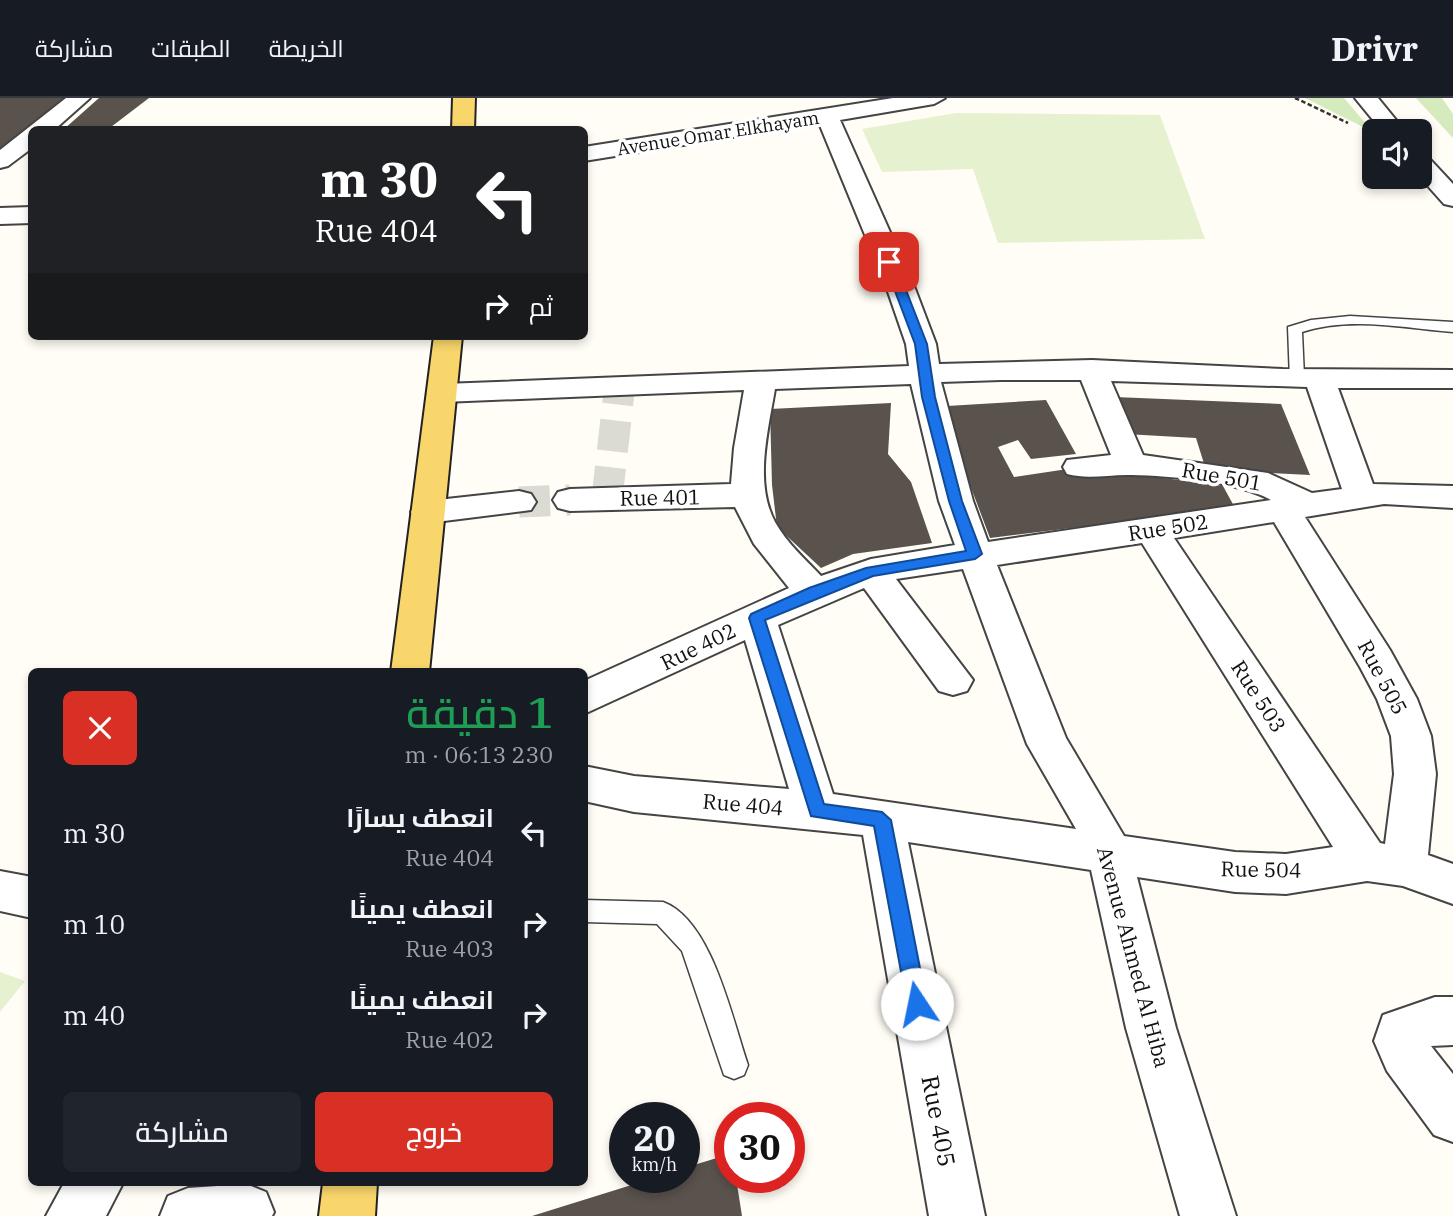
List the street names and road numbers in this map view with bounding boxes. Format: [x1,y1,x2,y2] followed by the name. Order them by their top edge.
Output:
[615,106,821,160] street label: Avenue Omar Elkhayam
[1180,455,1264,497] street label: Rue 501
[619,482,701,512] street label: Rue 401
[1126,507,1210,547] street label: Rue 502
[655,616,741,676] street label: Rue 402
[1352,635,1414,719] street label: Rue 505
[1225,654,1293,738] street label: Rue 503
[701,787,785,821] street label: Rue 404
[1091,843,1177,1071] street label: Avenue Ahmed Al Hiba
[1220,854,1302,884] street label: Rue 504
[914,1073,964,1169] street label: Rue 405

